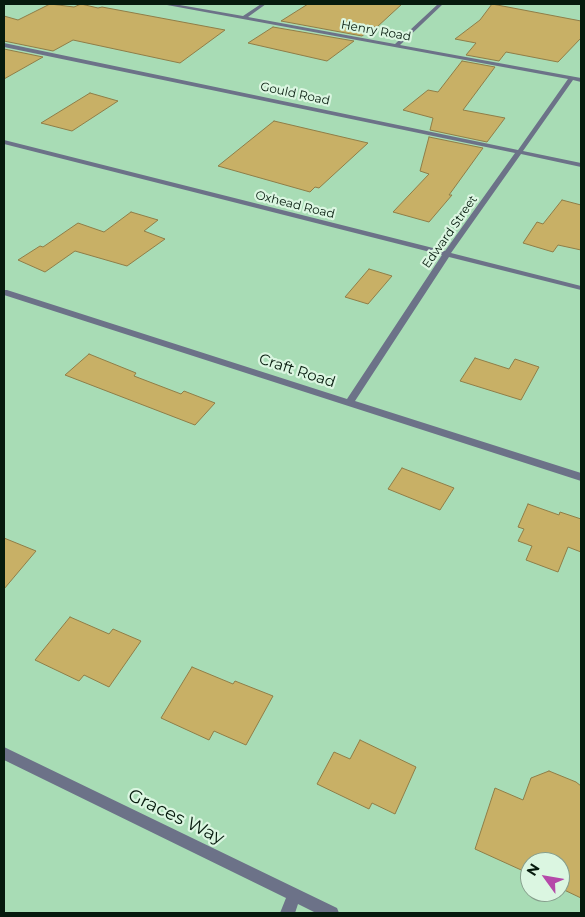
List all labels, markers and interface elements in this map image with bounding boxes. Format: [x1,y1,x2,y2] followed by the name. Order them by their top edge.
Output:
[340,18,412,44] street label: Henry Road
[259,80,331,108] street label: Gould Road
[254,188,336,222] street label: Oxhead Road
[420,193,480,271] street label: Edward Street
[257,350,337,392] street label: Craft Road
[124,784,228,850] street label: Graces Way
[520,852,570,902] north arrow
[522,860,544,879] text: N

